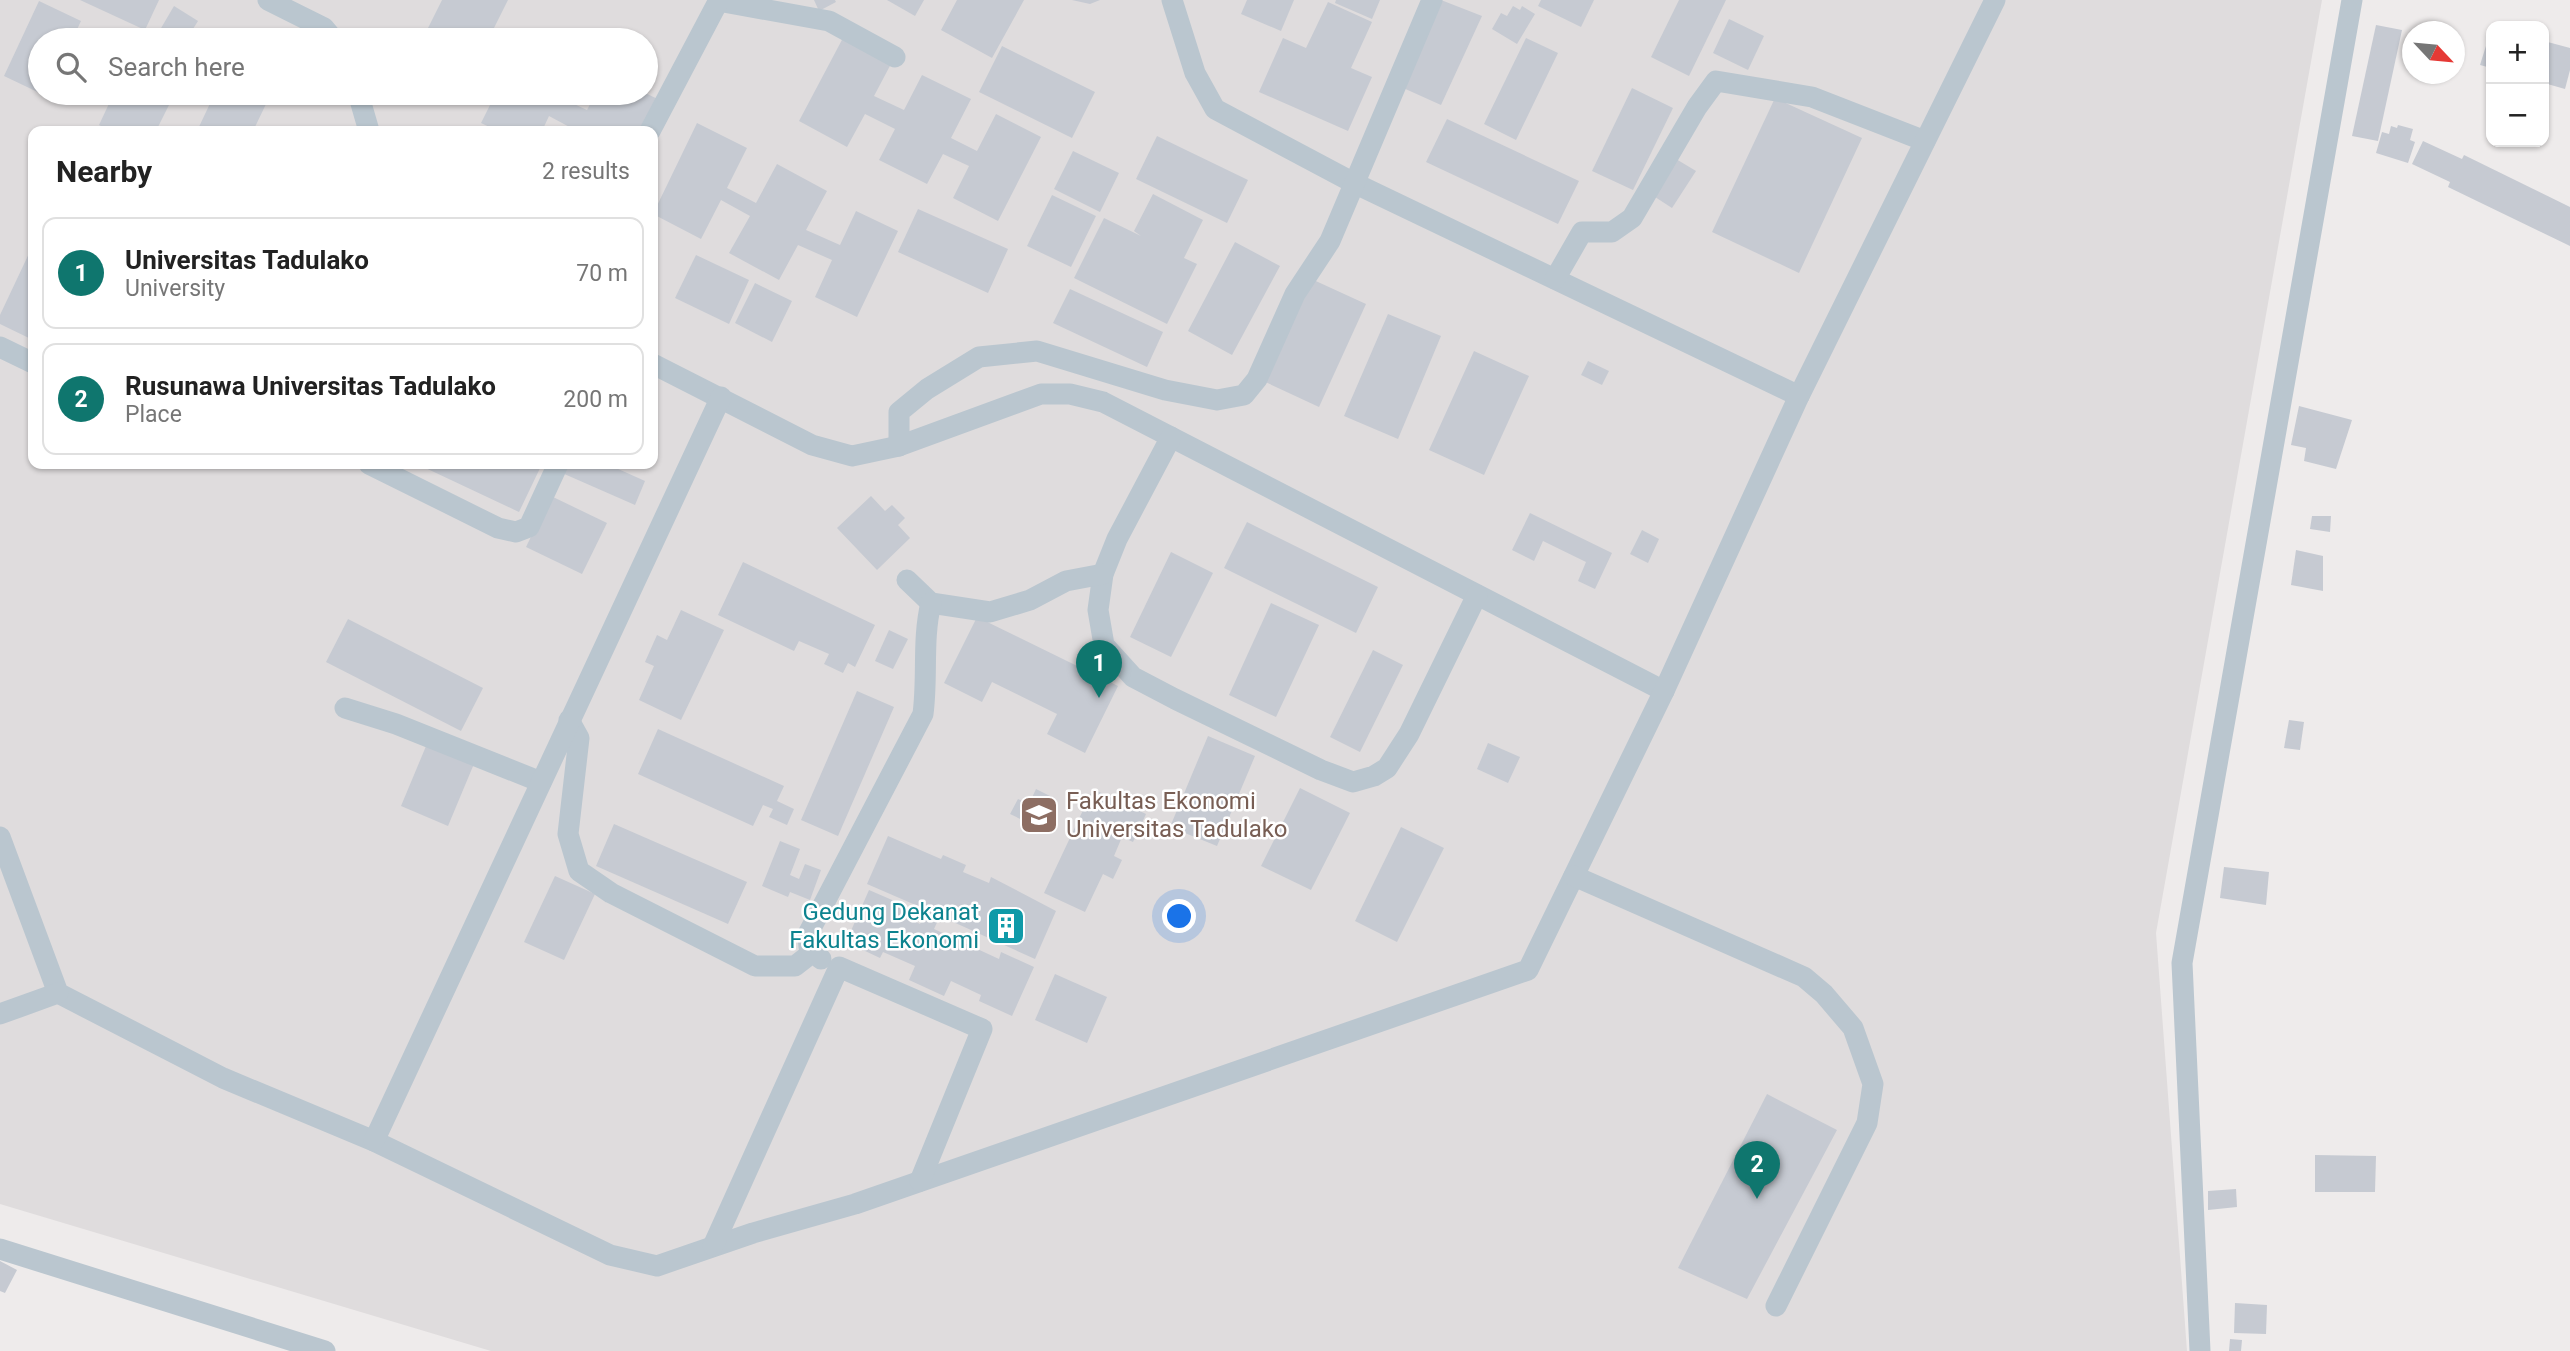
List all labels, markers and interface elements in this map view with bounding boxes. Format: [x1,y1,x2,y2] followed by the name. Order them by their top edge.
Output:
[2402,21,2465,84] north arrow
[2486,21,2549,147] map controls
[2486,21,2549,84] button: +
[28,28,658,105] search box
[52,48,90,86] icon: search
[108,52,245,82] text: Search here
[2486,84,2549,147] button: −
[56,154,152,189] text: Nearby
[542,158,630,185] text: 2 results
[125,245,369,275] text: Universitas Tadulako
[74,260,88,287] text: 1
[576,260,628,287] text: 70 m
[125,275,225,302] text: University
[125,371,496,401] text: Rusunawa Universitas Tadulako
[74,386,88,413] text: 2
[563,386,628,413] text: 200 m
[125,401,182,428] text: Place
[1076,640,1122,698] pin: 1
[1066,787,1288,843] place label: Fakultas Ekonomi Universitas Tadulako
[1018,794,1060,836] school or university icon: Fakultas Ekonomi Universitas Tadulako
[789,898,979,954] place label: Gedung Dekanat Fakultas Ekonomi
[1162,899,1196,933] your location
[985,905,1027,947] building icon: Gedung Dekanat Fakultas Ekonomi
[1734,1141,1780,1199] pin: 2

